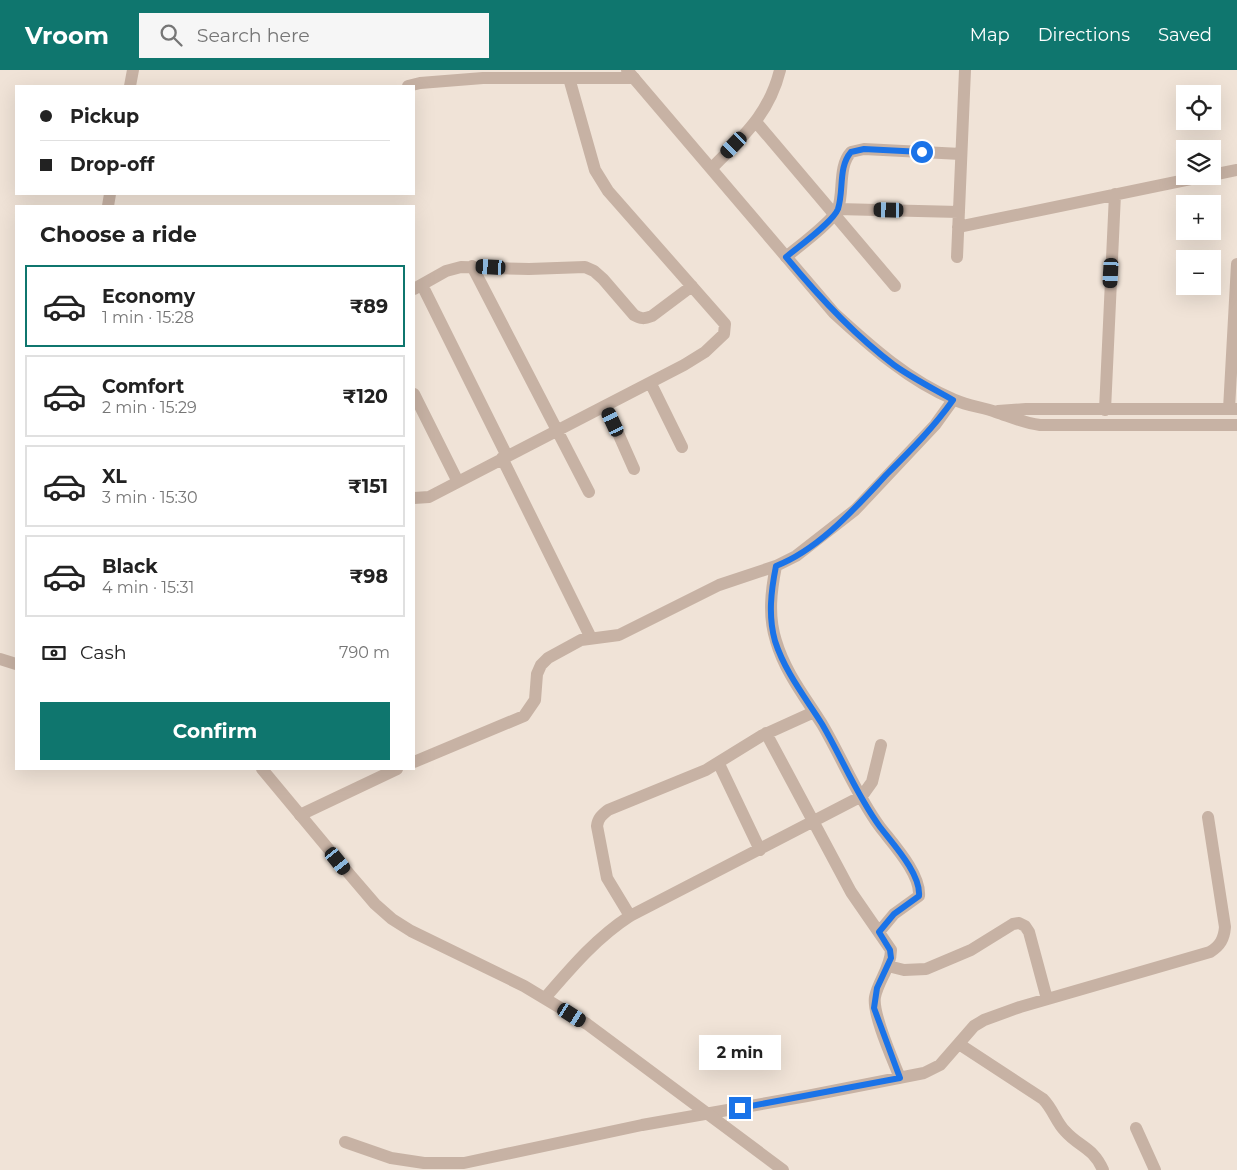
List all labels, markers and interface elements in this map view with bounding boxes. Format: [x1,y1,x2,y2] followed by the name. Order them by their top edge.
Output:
[139,13,489,58] search box
[25,21,109,50] text: Vroom
[157,21,185,49] icon: search
[197,24,310,47] text: Search here
[970,24,1010,46] text: Map
[1038,24,1130,46] text: Directions
[1158,24,1212,46] text: Saved
[1176,85,1221,295] map controls
[1176,85,1221,130] button: locate
[70,105,139,128] text: Pickup
[718,129,749,161] car
[1176,140,1221,185] button: layers
[911,141,933,163] route start
[70,153,154,176] text: Drop-off
[1176,195,1221,240] button: +
[873,202,904,218] car
[40,221,197,248] text: Choose a ride
[1176,250,1221,295] button: −
[1102,258,1119,288] car
[475,259,506,275] car
[42,284,87,329] icon: car
[102,285,195,308] text: Economy
[350,295,388,318] text: ₹89
[102,308,194,327] text: 1 min · 15:28
[42,374,87,419] icon: car
[102,375,184,398] text: Comfort
[343,385,388,408] text: ₹120
[102,398,197,417] text: 2 min · 15:29
[599,405,626,439] car
[42,464,87,509] icon: car
[102,465,127,488] text: XL
[348,475,388,498] text: ₹151
[102,488,198,507] text: 3 min · 15:30
[42,554,87,599] icon: car
[102,555,158,578] text: Black
[350,565,388,588] text: ₹98
[102,578,194,597] text: 4 min · 15:31
[40,639,68,667] icon: cash
[80,641,127,664] text: Cash
[339,643,390,662] text: 790 m
[40,702,390,760] button: Confirm
[322,845,353,877] car
[555,1001,588,1029] car
[699,1036,781,1070] callout: 2 min
[717,1043,763,1062] text: 2 min
[729,1097,751,1119] route end

